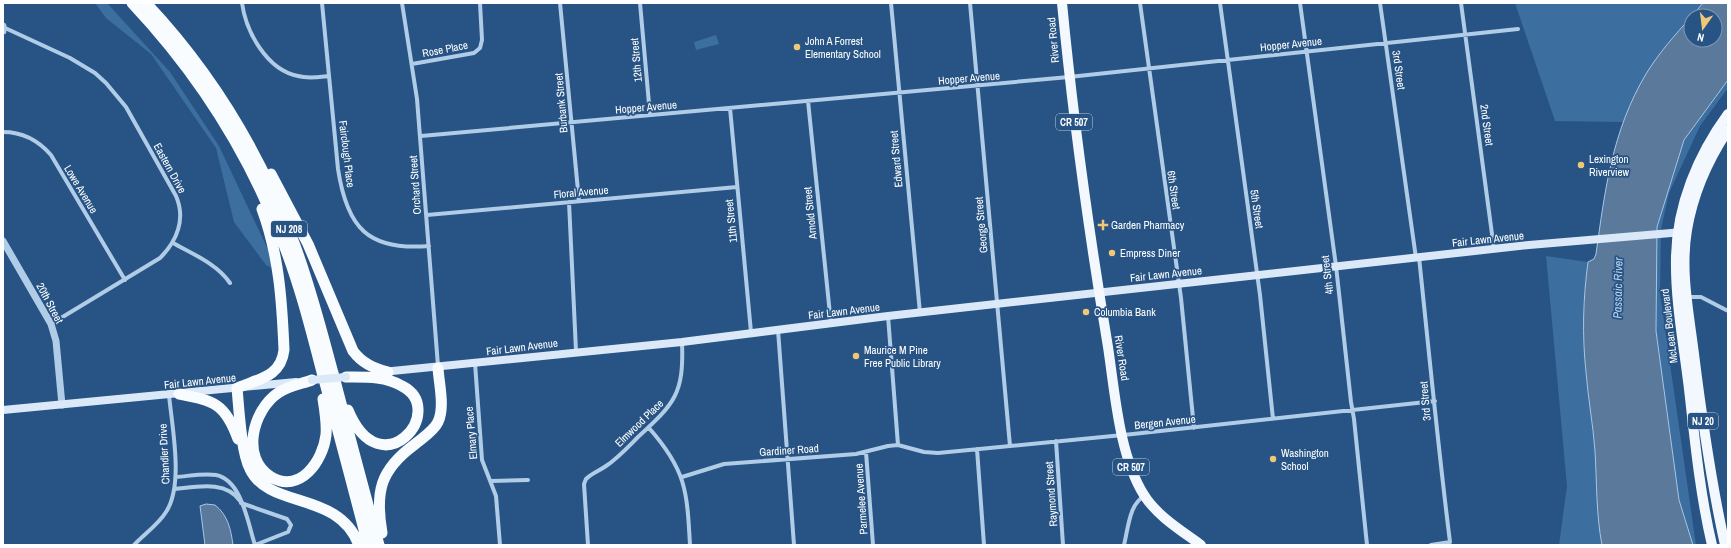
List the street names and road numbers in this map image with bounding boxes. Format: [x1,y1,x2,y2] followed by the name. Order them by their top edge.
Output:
[1044,17,1062,63] street label: River Road
[1259,34,1323,54] street label: Hopper Avenue
[627,37,645,83] street label: 12th Street
[421,38,469,60] street label: Rose Place
[1389,49,1409,91] street label: 3rd Street
[937,68,1001,88] street label: Hopper Avenue
[551,72,571,134] street label: Burbank Street
[614,97,678,117] street label: Hopper Avenue
[1477,103,1497,147] street label: 2nd Street
[1056,114,1092,130] road number: CR 507
[336,120,358,188] street label: Fairclough Place
[886,129,905,188] street label: Edward Street
[151,140,189,196] street label: Eastern Drive
[406,155,424,215] street label: Orchard Street
[61,162,101,216] street label: Lowe Avenue
[1164,170,1184,211] street label: 6th Street
[553,183,609,201] street label: Floral Avenue
[800,186,820,241] street label: Arnold Street
[1247,189,1267,230] street label: 5th Street
[972,196,990,254] street label: George Street
[722,198,740,243] street label: 11th Street
[271,221,307,237] road number: NJ 208
[1451,228,1525,250] street label: Fair Lawn Avenue
[1318,254,1336,295] street label: 4th Street
[1129,263,1203,285] street label: Fair Lawn Avenue
[33,280,67,326] street label: 20th Street
[1657,288,1681,364] street label: McLean Boulevard
[807,300,881,322] street label: Fair Lawn Avenue
[1112,334,1132,382] street label: River Road
[485,336,559,358] street label: Fair Lawn Avenue
[163,370,237,392] street label: Fair Lawn Avenue
[1416,380,1434,421] street label: 3rd Street
[612,396,666,450] street label: Elmwood Place
[462,406,480,460] street label: Elmary Place
[1134,412,1196,432] street label: Bergen Avenue
[1688,413,1718,429] road number: NJ 20
[155,423,173,485] street label: Chandler Drive
[759,441,819,459] street label: Gardiner Road
[1113,459,1149,475] road number: CR 507
[1042,461,1060,527] street label: Raymond Street
[852,463,870,535] street label: Parmelee Avenue

